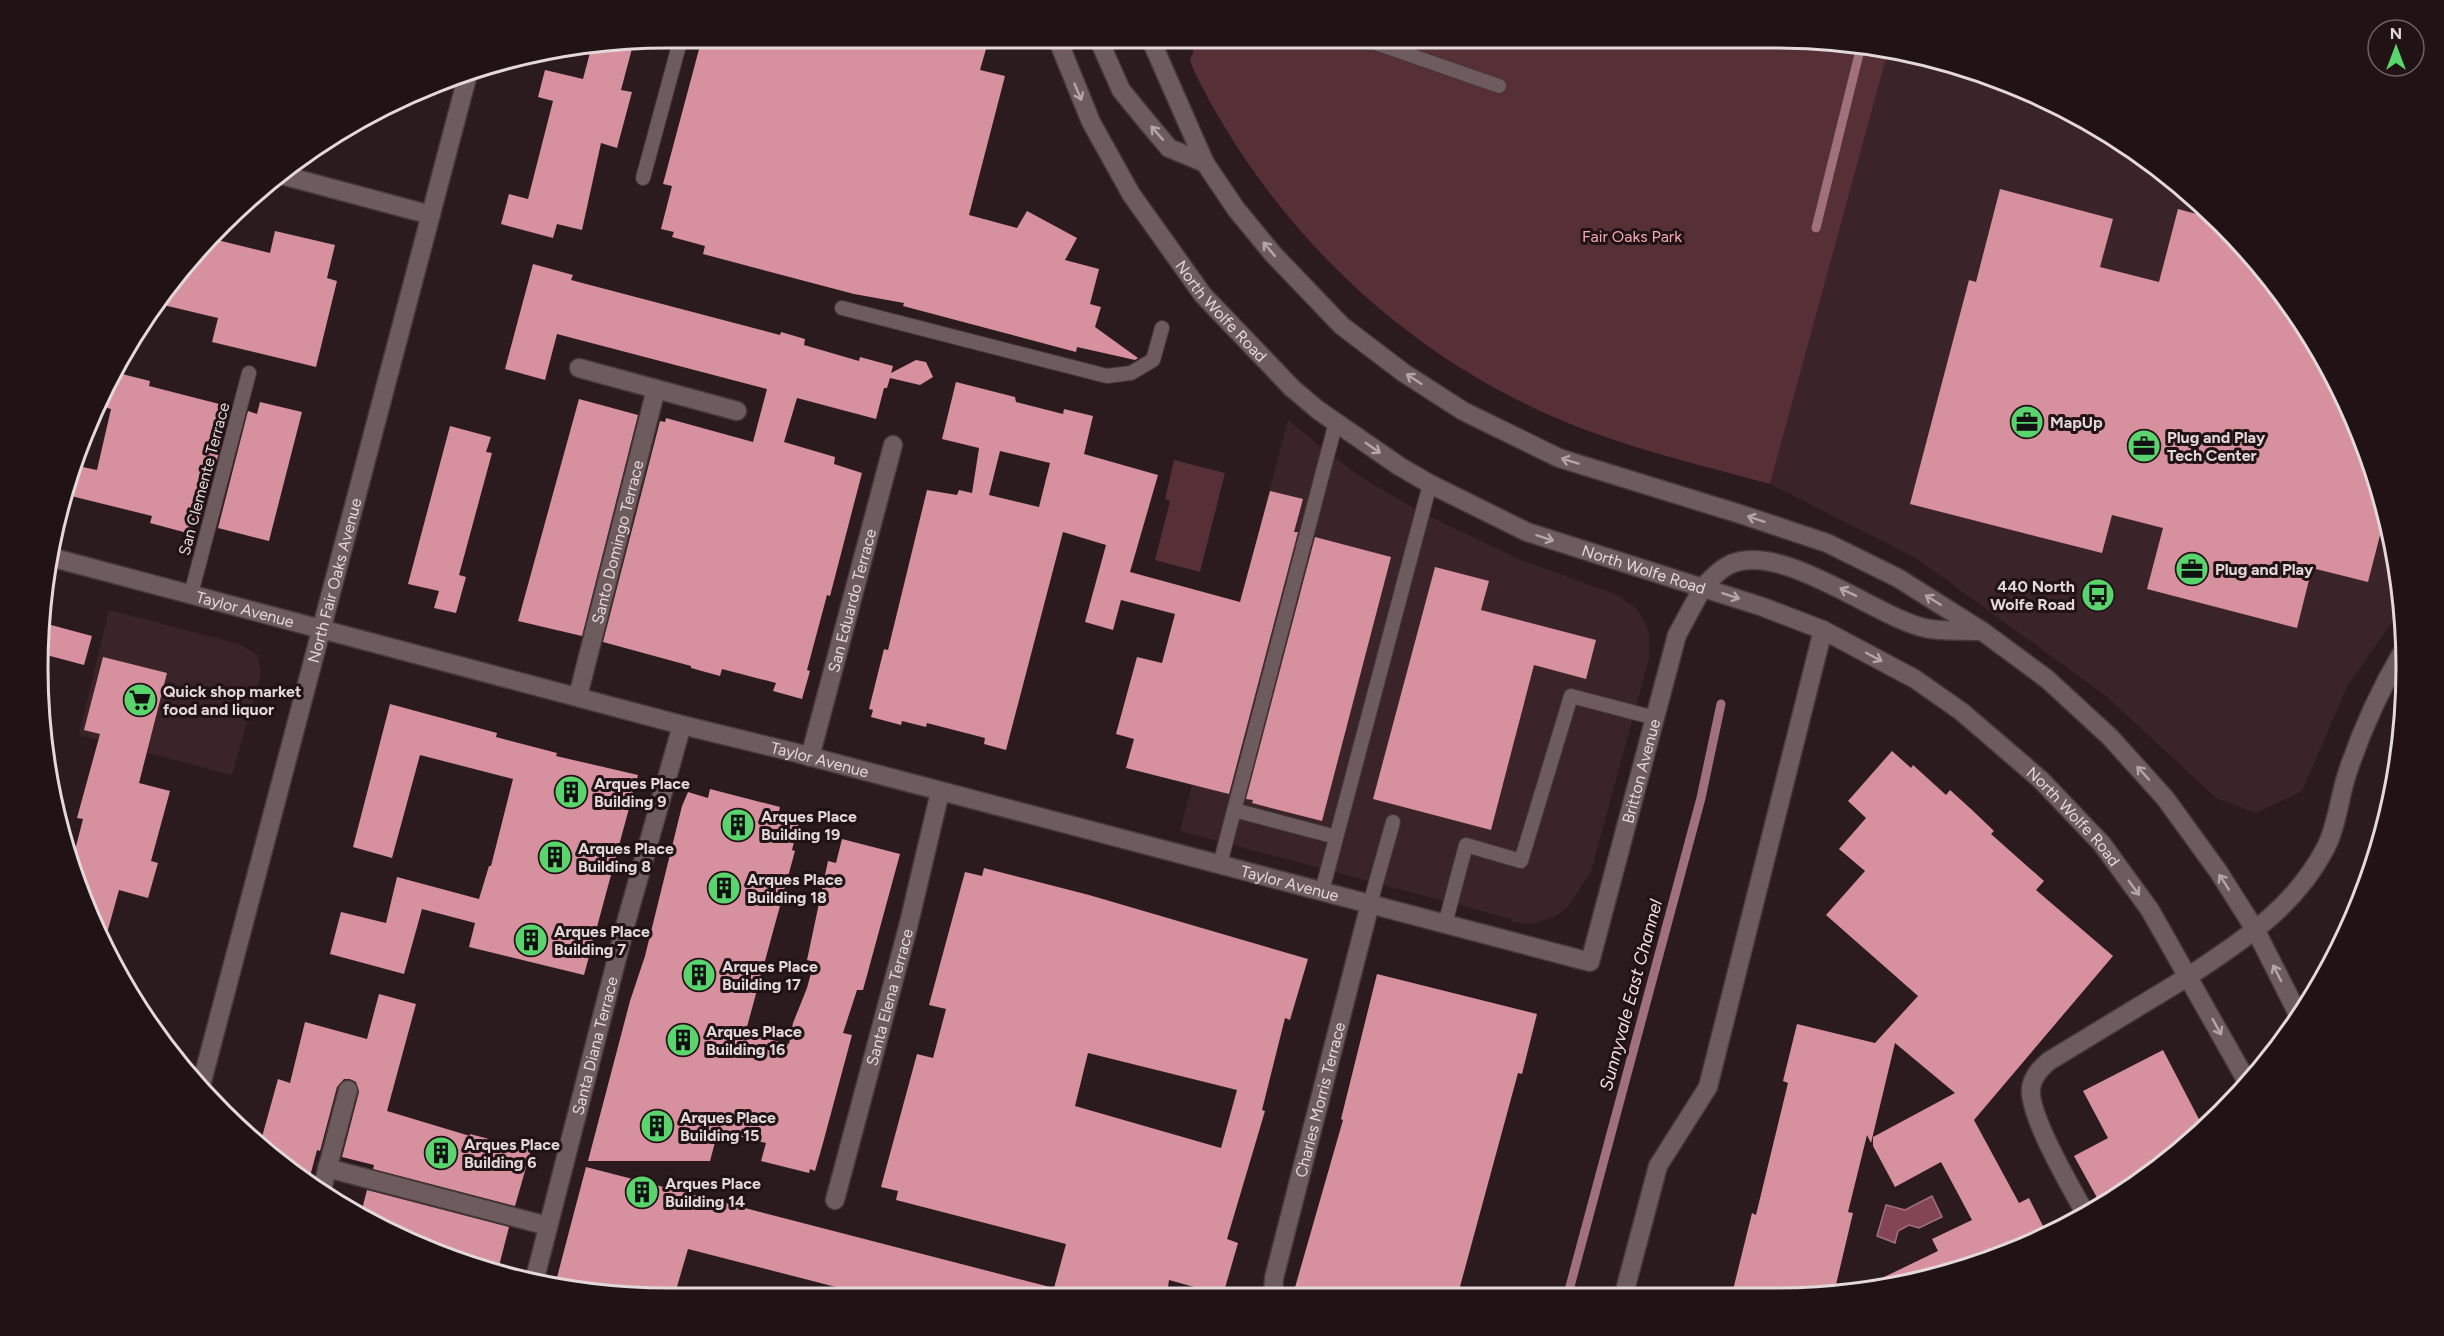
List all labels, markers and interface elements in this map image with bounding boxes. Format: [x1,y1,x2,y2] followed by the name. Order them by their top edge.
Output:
[2366,18,2426,78] north arrow
[2390,24,2402,43] text: N
[1073,83,1085,101] one-way arrow
[1150,125,1163,141] one-way arrow
[1582,227,1682,246] park label: Fair Oaks Park
[1263,241,1276,257] one-way arrow
[1172,256,1271,365] street label: North Wolfe Road
[1406,373,1423,385] one-way arrow
[174,400,234,558] street label: San Clemente Terrace
[2009,404,2045,440] office icon: MapUp
[2050,413,2103,432] place label: MapUp
[2126,428,2162,464] office icon: Plug and Play Tech Center
[2167,428,2266,465] place label: Plug and Play Tech Center
[1364,442,1380,454] one-way arrow
[1561,455,1580,466] one-way arrow
[587,458,647,626] street label: Santo Domingo Terrace
[303,496,365,665] street label: North Fair Oaks Avenue
[1747,513,1766,524] one-way arrow
[823,526,880,674] street label: San Eduardo Terrace
[1535,534,1554,545] one-way arrow
[1580,541,1708,598] street label: North Wolfe Road
[2174,551,2210,587] office icon: Plug and Play
[2215,560,2314,579] place label: Plug and Play
[1990,577,2075,614] place label: 440 North Wolfe Road
[2080,577,2116,613] bus stop icon: 440 North Wolfe Road
[1840,585,1858,597] one-way arrow
[194,587,297,631] street label: Taylor Avenue
[1721,592,1740,603] one-way arrow
[1925,593,1942,605] one-way arrow
[1865,652,1883,664] one-way arrow
[122,682,158,718] supermarket icon: Quick shop market food and liquor
[163,682,301,719] place label: Quick shop market food and liquor
[1618,716,1664,825] street label: Britton Avenue
[769,737,871,781] street label: Taylor Avenue
[2023,763,2124,870] street label: North Wolfe Road
[2136,766,2150,781] one-way arrow
[553,774,589,810] building icon: Arques Place Building 9
[594,774,690,811] place label: Arques Place Building 9
[720,807,756,843] building icon: Arques Place Building 19
[761,807,857,844] place label: Arques Place Building 19
[537,839,573,875] building icon: Arques Place Building 8
[578,839,674,876] place label: Arques Place Building 8
[1239,861,1341,905] street label: Taylor Avenue
[706,870,742,906] building icon: Arques Place Building 18
[747,870,843,907] place label: Arques Place Building 18
[2218,874,2230,891] one-way arrow
[2127,879,2140,895] one-way arrow
[1595,896,1667,1093] water label: Sunnyvale East Channel
[513,922,549,958] building icon: Arques Place Building 7
[554,922,650,959] place label: Arques Place Building 7
[862,926,917,1068] street label: Santa Elena Terrace
[681,957,717,993] building icon: Arques Place Building 17
[722,957,818,994] place label: Arques Place Building 17
[2271,965,2283,983] one-way arrow
[568,974,621,1117] street label: Santa Diana Terrace
[2211,1018,2223,1035] one-way arrow
[1291,1020,1349,1179] street label: Charles Morris Terrace
[665,1022,701,1058] building icon: Arques Place Building 16
[706,1022,802,1059] place label: Arques Place Building 16
[639,1108,675,1144] building icon: Arques Place Building 15
[680,1108,776,1145] place label: Arques Place Building 15
[423,1135,459,1171] building icon: Arques Place Building 6
[464,1135,560,1172] place label: Arques Place Building 6
[624,1174,660,1210] building icon: Arques Place Building 14
[665,1174,761,1211] place label: Arques Place Building 14

